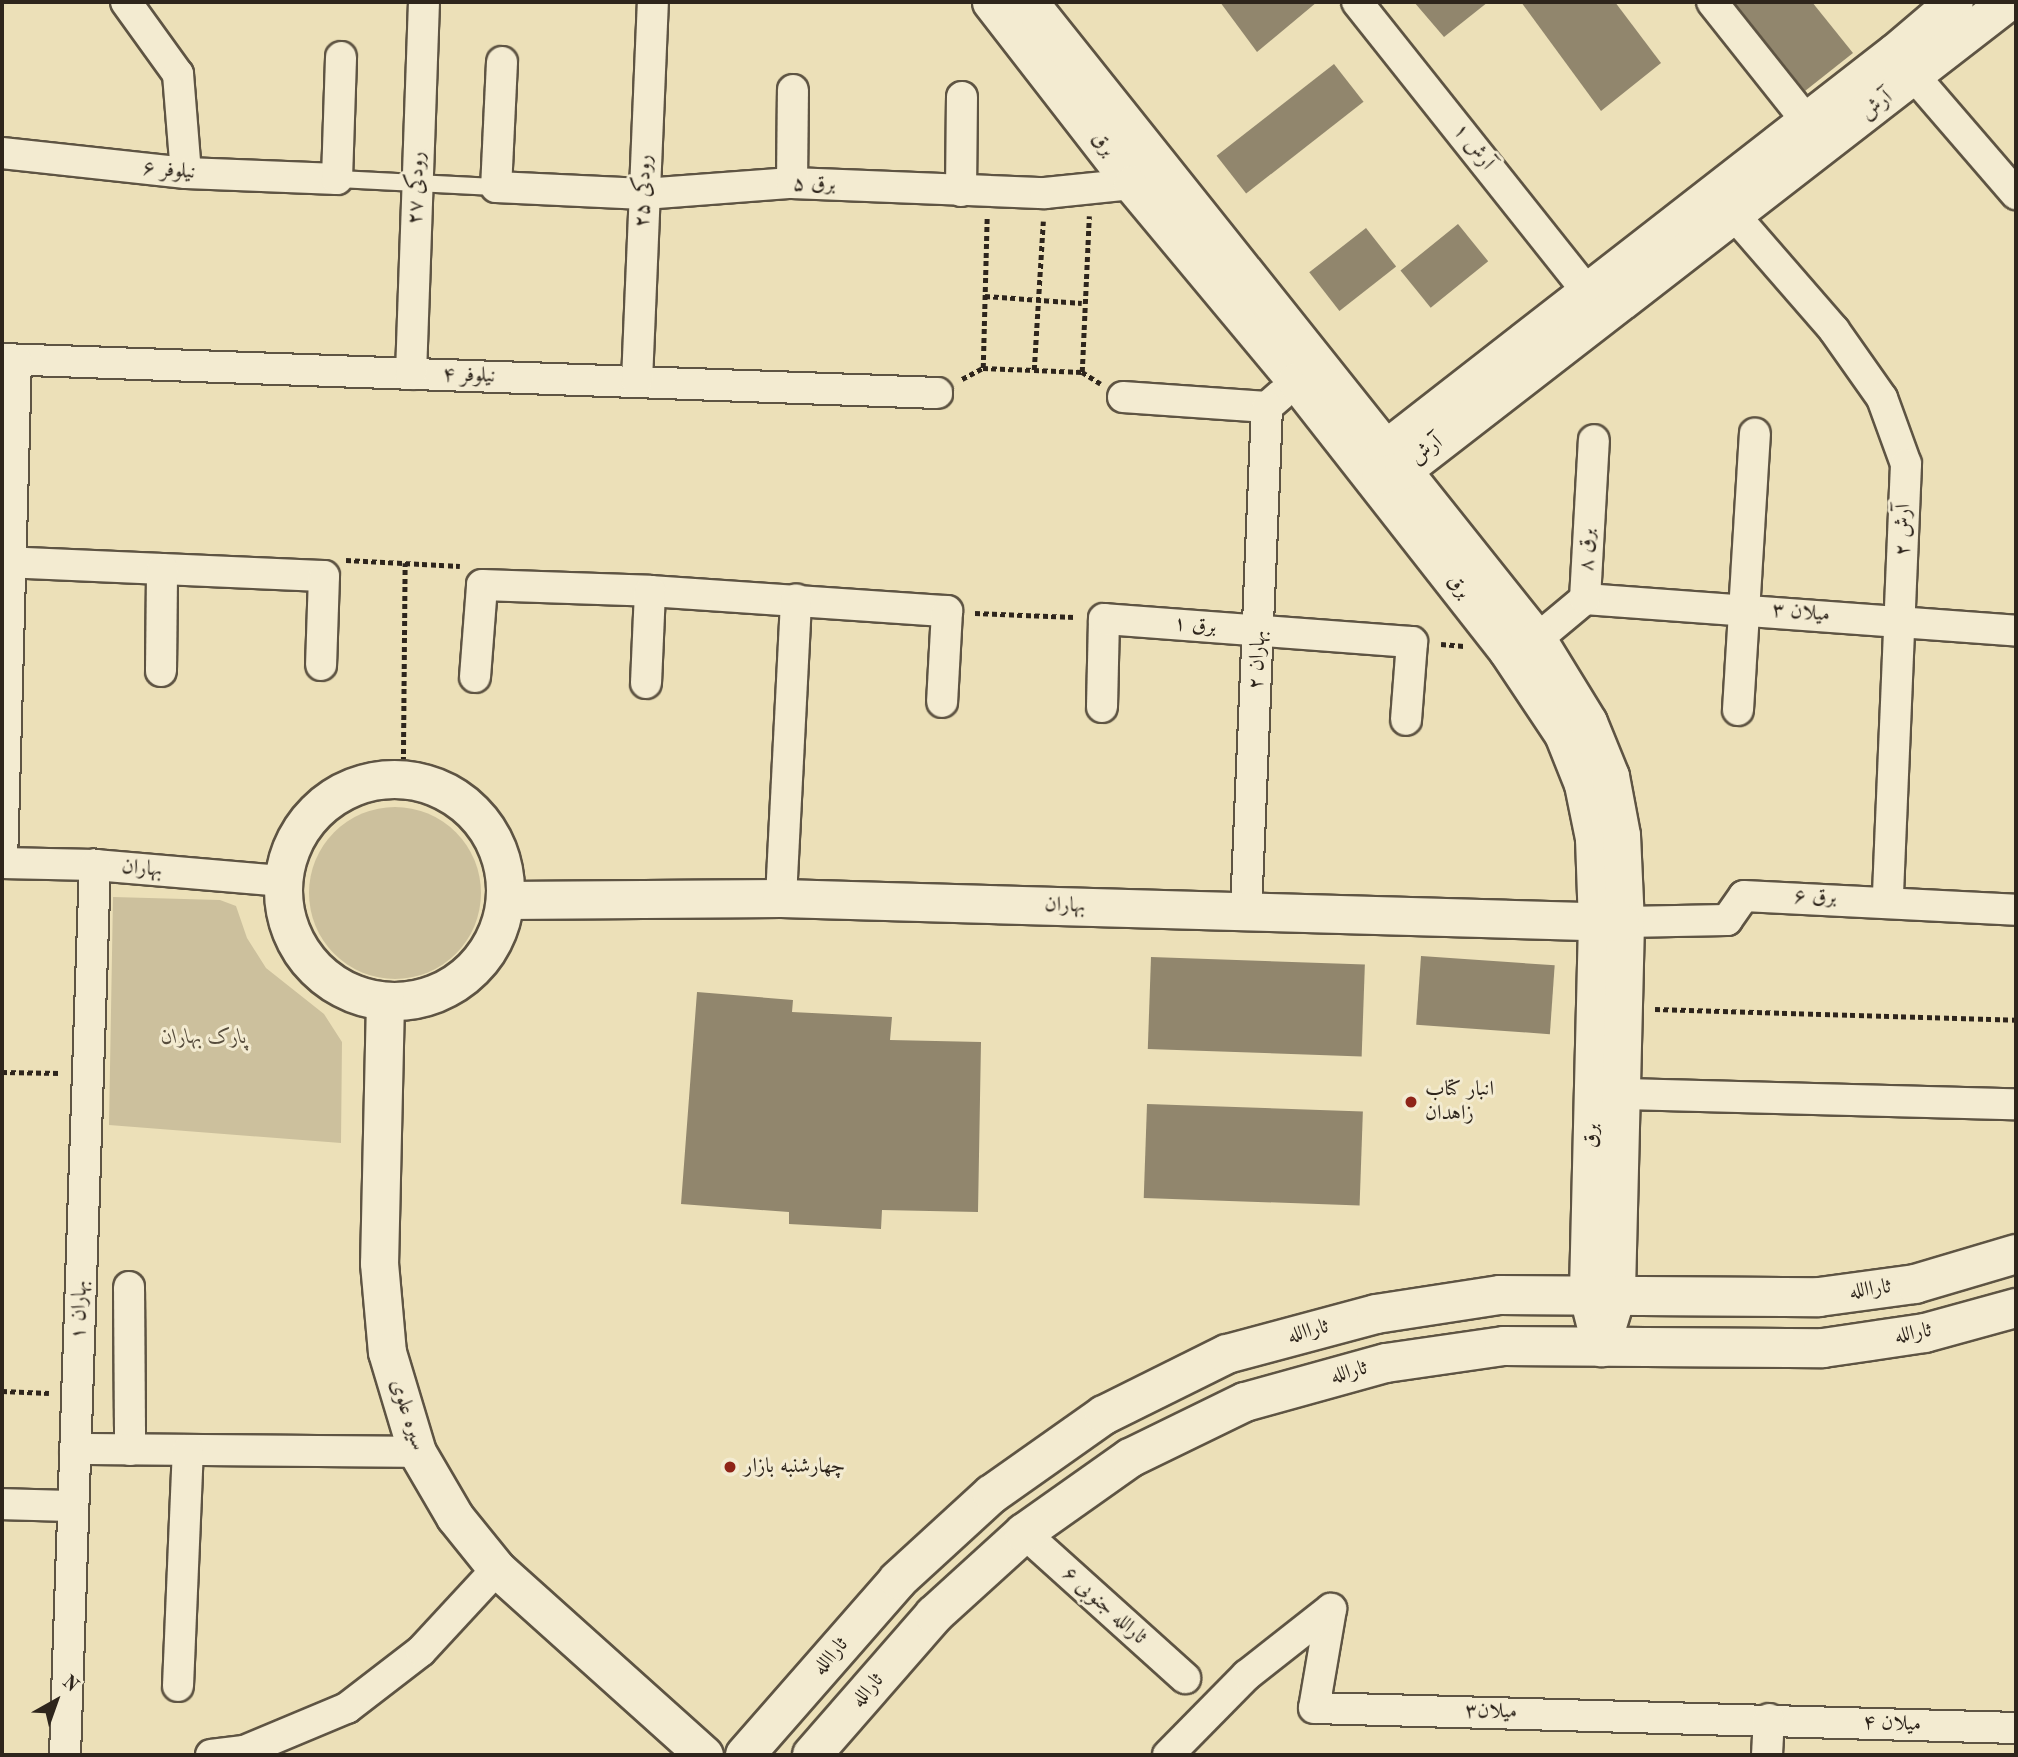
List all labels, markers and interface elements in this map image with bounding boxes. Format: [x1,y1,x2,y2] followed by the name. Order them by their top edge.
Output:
[1856,86,1898,126] street label: آرش
[1447,119,1499,175] street label: آرش ۱
[1085,128,1119,162] street label: برق
[403,151,431,225] street label: رودکی ۲۷
[630,154,658,228] street label: رودکی ۲۵
[142,156,196,186] street label: نیلوفر ۶
[792,172,836,198] street label: برق ۵
[442,362,496,390] street label: نیلوفر ۴
[1406,431,1448,471] street label: آرش
[1891,504,1917,556] street label: آرش ۲
[1574,528,1602,572] street label: برق ۸
[1441,570,1475,604] street label: برق
[1771,598,1831,628] street label: میلان ۳
[1173,612,1217,640] street label: برق ۱
[1244,630,1272,690] street label: بهاران ۲
[121,855,163,883] street label: بهاران
[1793,885,1837,911] street label: برق ۶
[1044,893,1086,919] street label: بهاران
[161,1025,247,1051] park label: پارک بهاران
[1425,1077,1494,1127] place label: انبار کتاب زاهدان
[1403,1094,1419,1110] marker: انبار کتاب زاهدان
[1579,1124,1605,1148] street label: برق
[1848,1275,1892,1305] street label: ثاراالله
[66,1280,94,1340] street label: بهاران ۱
[1285,1314,1331,1350] street label: ثاراالله
[1893,1318,1933,1350] street label: ثارالله
[1328,1356,1370,1390] street label: ثارالله
[384,1376,430,1454] street label: سیره علوی
[744,1454,845,1480] place label: چهارشنبه بازار
[722,1459,738,1475] marker: چهارشنبه بازار
[1057,1562,1151,1650] street label: ثارالله جنوبی ۶
[808,1633,854,1681] street label: ثاراالله
[21,1666,91,1736] north arrow
[846,1669,890,1713] street label: ثارالله
[58,1673,81,1696] text: N
[1465,1699,1517,1725] street label: میلان۳
[1863,1710,1921,1738] street label: میلان ۴

